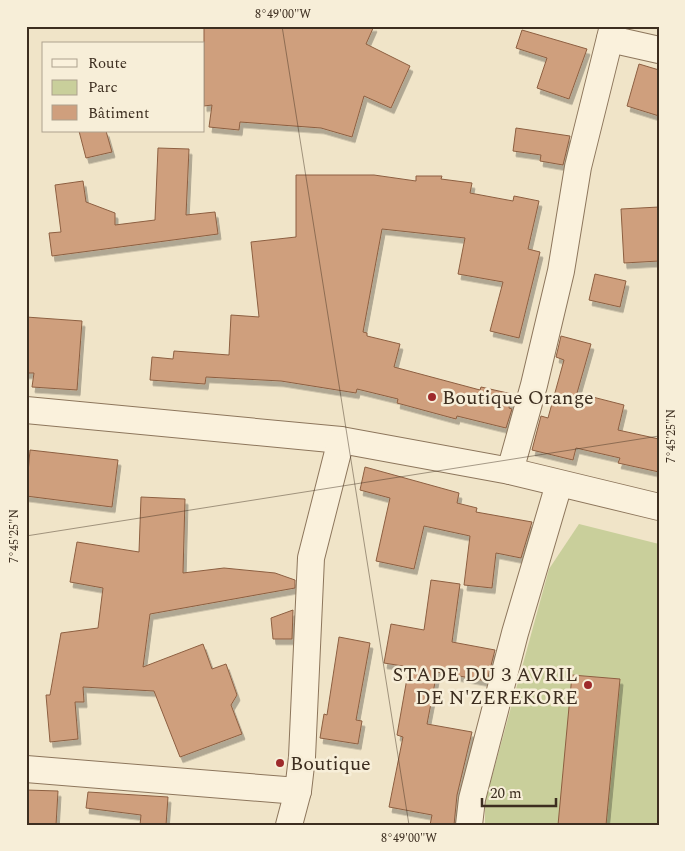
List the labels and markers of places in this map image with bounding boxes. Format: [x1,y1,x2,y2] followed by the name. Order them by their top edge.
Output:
[442,383,594,413] place label: Boutique Orange
[426,391,438,403] marker: Boutique Orange
[393,660,578,713] place label: STADE DU 3 AVRIL DE N'ZEREKORE
[582,679,594,691] marker: STADE DU 3 AVRIL DE N'ZEREKORE
[290,749,371,779] place label: Boutique
[274,757,286,769] marker: Boutique

